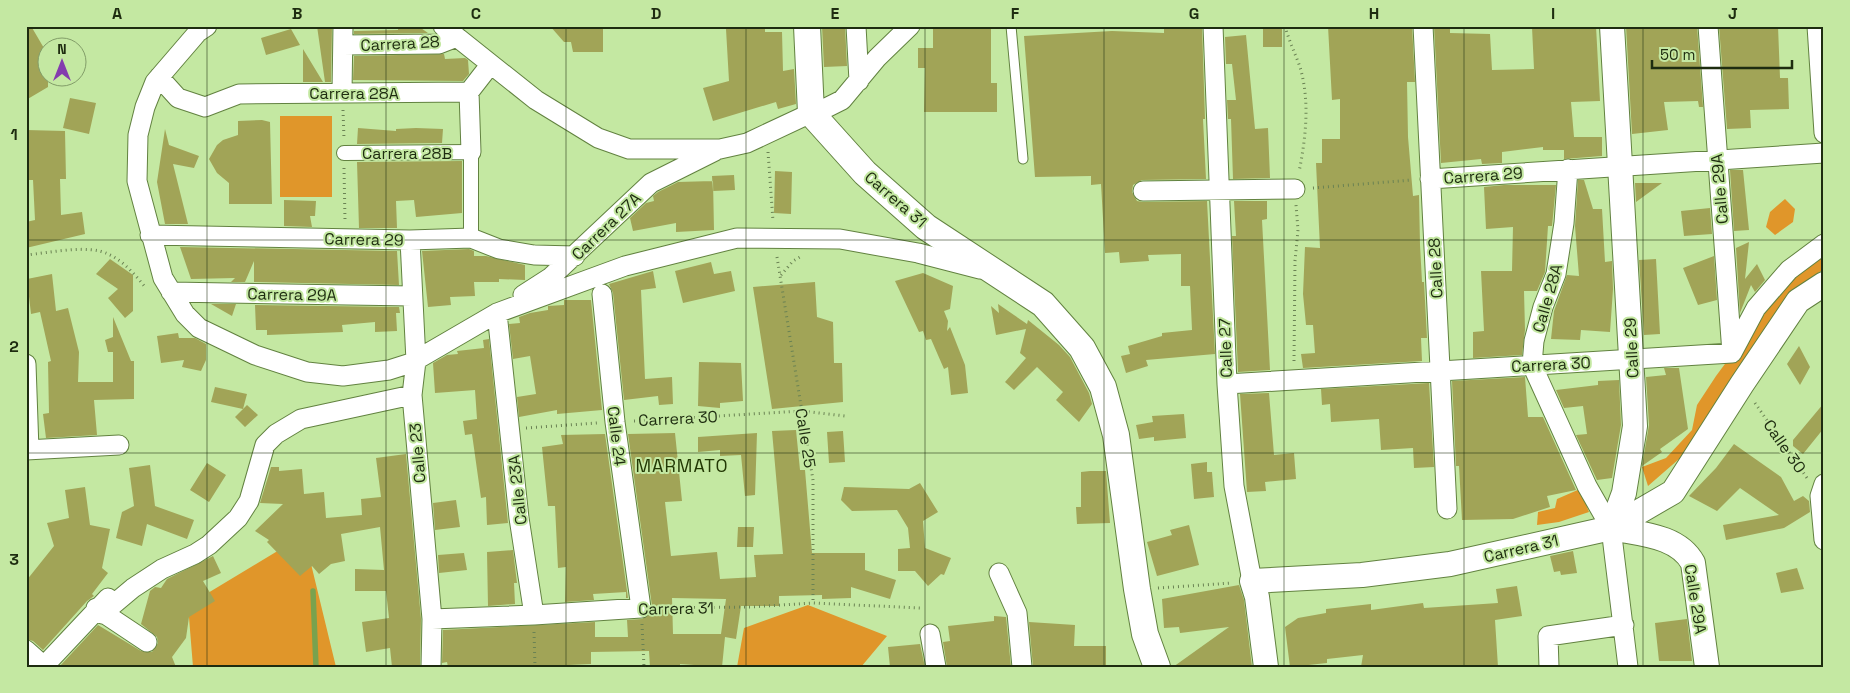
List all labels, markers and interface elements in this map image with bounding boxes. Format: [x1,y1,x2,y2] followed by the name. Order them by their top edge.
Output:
[112,3,122,24] text: A
[292,3,302,24] text: B
[471,3,481,24] text: C
[651,3,661,24] text: D
[831,3,840,24] text: E
[1011,3,1020,24] text: F
[1189,3,1199,24] text: G
[1369,3,1379,24] text: H
[1551,3,1555,24] text: I
[1728,3,1738,24] text: J
[360,31,440,56] street label: Carrera 28
[38,38,88,88] north arrow
[1652,38,1792,70] scale bar
[57,40,67,58] text: N
[1660,45,1695,64] text: 50 m
[309,83,399,104] street label: Carrera 28A
[10,124,18,145] text: 1
[362,143,452,164] street label: Carrera 28B
[1706,153,1733,225] street label: Calle 29A
[1443,162,1523,189] street label: Carrera 29
[860,167,931,232] street label: Carrera 31
[567,188,645,265] street label: Carrera 27A
[324,228,404,251] street label: Carrera 29
[1423,237,1448,299] street label: Calle 28
[1528,261,1567,335] street label: Calle 28A
[247,283,337,306] street label: Carrera 29A
[1619,317,1644,379] street label: Calle 29
[1214,318,1237,378] street label: Calle 27
[9,336,19,357] text: 2
[1511,352,1591,377] street label: Carrera 30
[602,405,631,467] street label: Calle 24
[638,406,718,431] street label: Carrera 30
[790,407,821,469] street label: Calle 25
[1759,415,1811,477] street label: Calle 30
[404,422,431,484] street label: Calle 23
[503,454,532,526] street label: Calle 23A
[636,454,728,477] district label: MARMATO
[1482,530,1560,567] street label: Carrera 31
[9,549,19,570] text: 3
[1680,563,1711,635] street label: Calle 29A
[638,597,714,620] street label: Carrera 31

